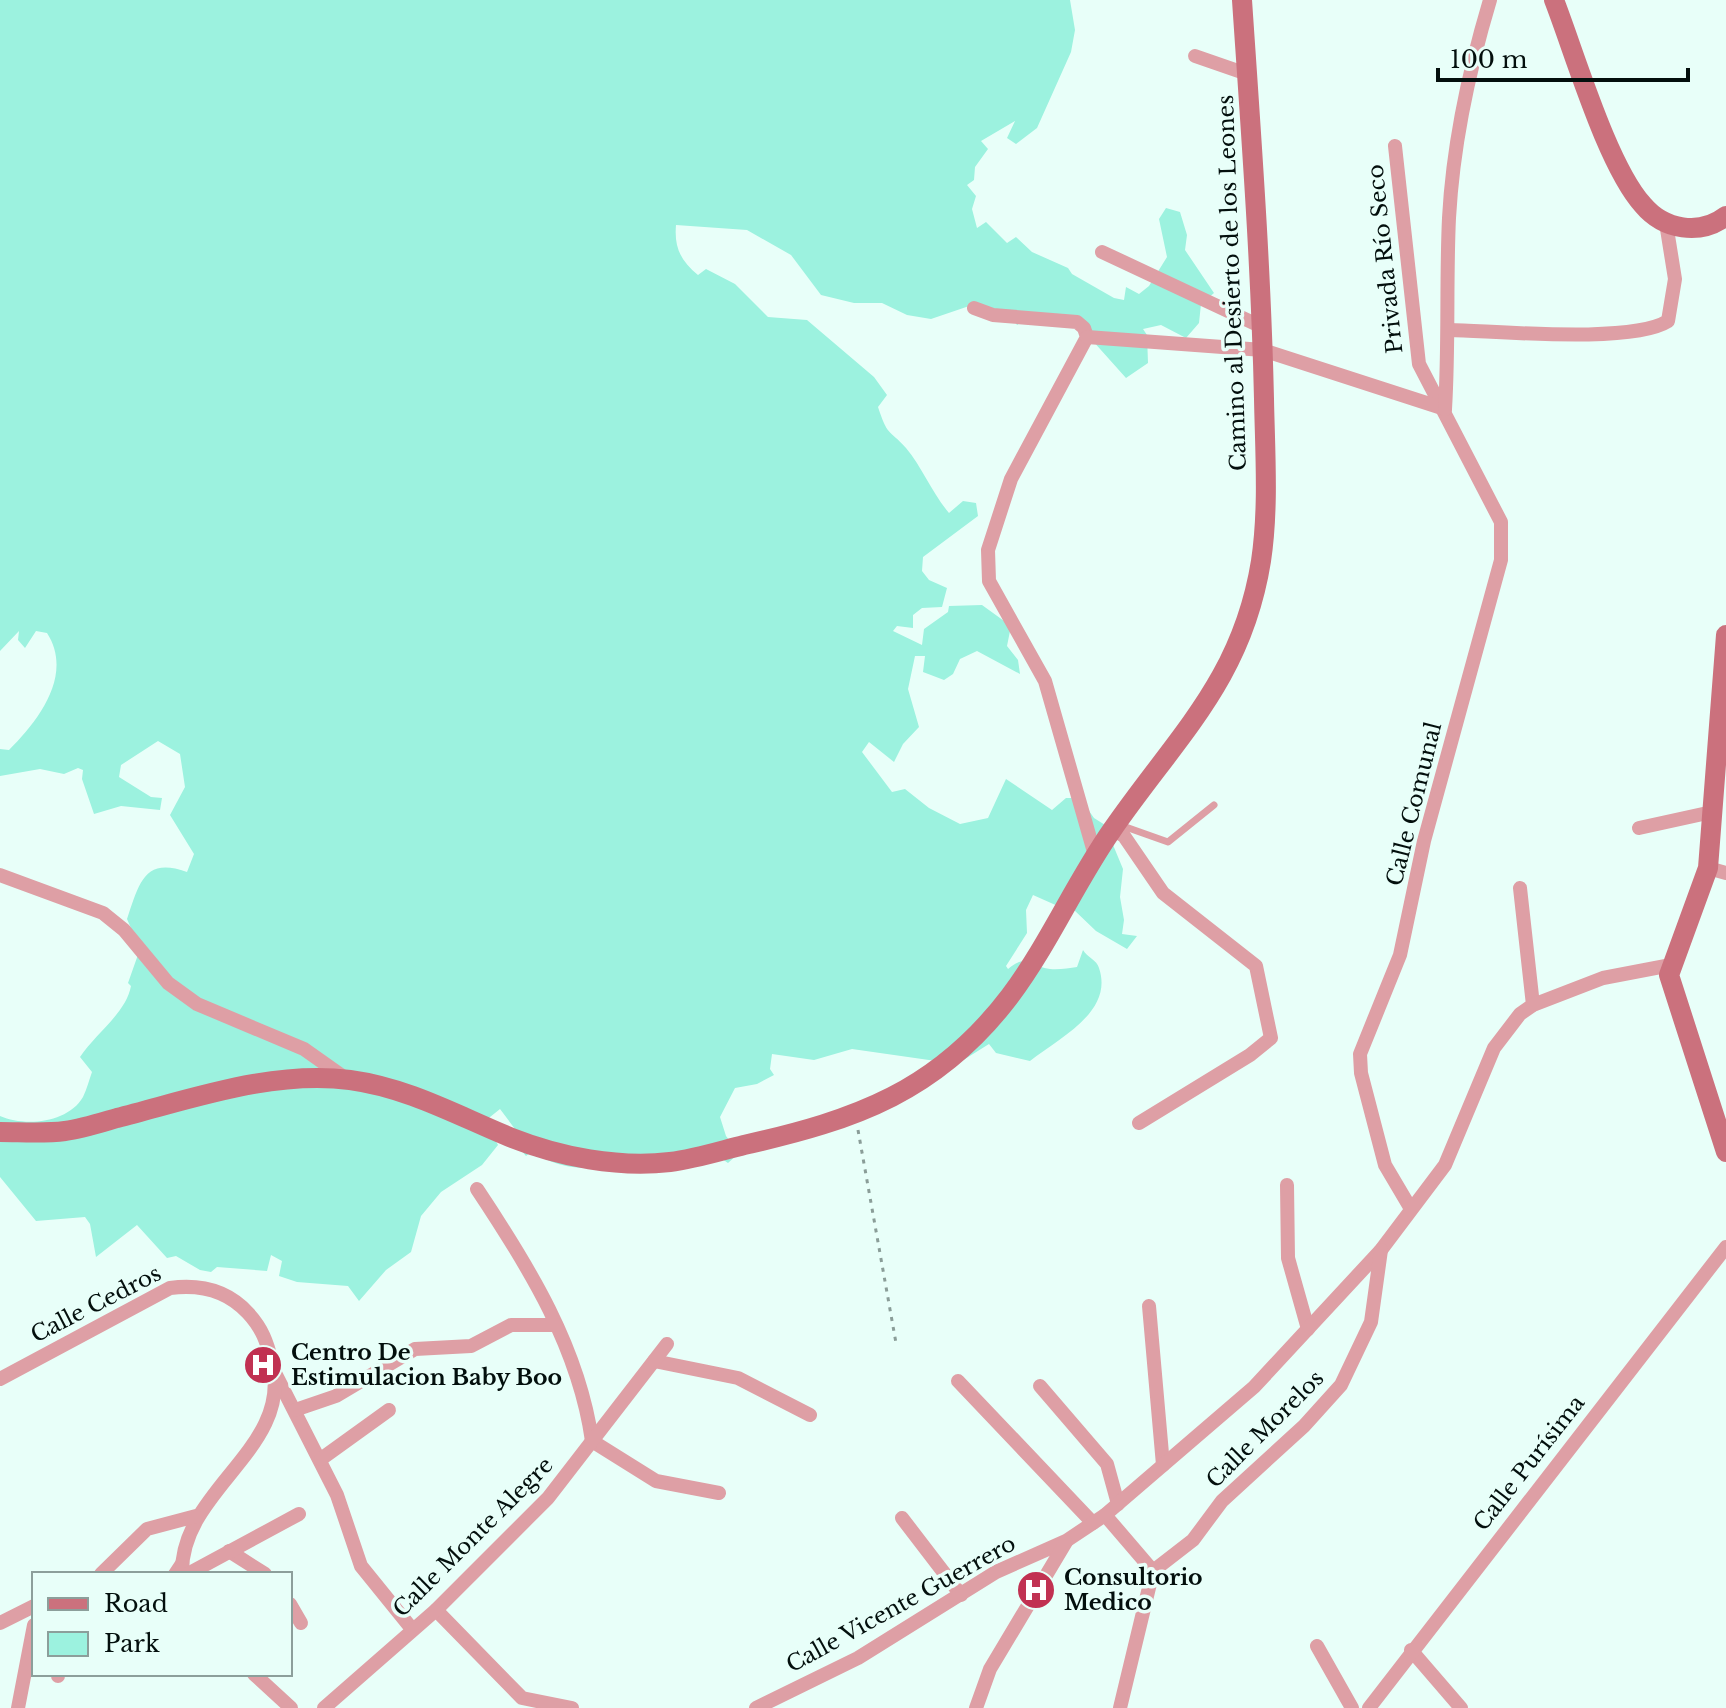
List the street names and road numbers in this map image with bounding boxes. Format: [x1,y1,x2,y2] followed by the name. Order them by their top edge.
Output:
[1212,94,1252,472] street label: Camino al Desierto de los Leones
[1362,163,1408,355] street label: Privada Río Seco
[1381,719,1447,889] street label: Calle Comunal
[26,1260,166,1348] street label: Calle Cedros
[1201,1365,1329,1493] street label: Calle Morelos
[1468,1389,1591,1536] street label: Calle Purísima
[387,1451,559,1623] street label: Calle Monte Alegre
[782,1530,1020,1678] street label: Calle Vicente Guerrero

